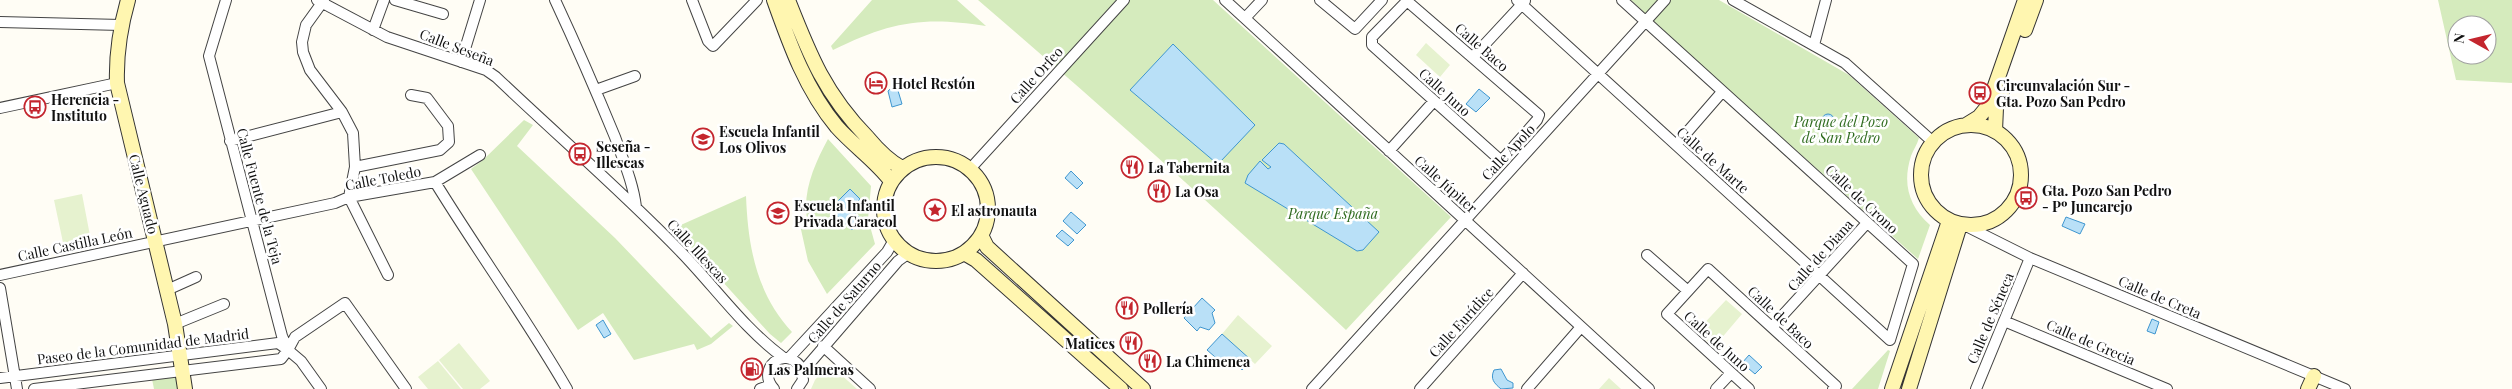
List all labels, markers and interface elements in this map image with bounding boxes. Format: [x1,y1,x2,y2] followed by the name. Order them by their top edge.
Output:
[2447,15,2497,65] north arrow
[1451,18,1513,76] street label: Calle Baco
[417,24,497,70] street label: Calle Seseña
[2449,32,2469,44] text: N
[1005,42,1067,108] street label: Calle Orfeo
[1415,64,1475,121] street label: Calle Juno
[864,71,888,95] hotel icon: Hotel Restón
[892,74,975,93] place label: Hotel Restón
[1996,76,2130,111] place label: Circunvalación Sur - Gta. Pozo San Pedro
[1968,81,1992,105] bus stop icon: Circunvalación Sur - Gta. Pozo San Pedro
[51,90,119,125] place label: Herencia - Instituto
[23,95,47,119] bus stop icon: Herencia - Instituto
[1793,112,1888,147] park label: Parque del Pozo de San Pedro
[1477,119,1539,184] street label: Calle Apolo
[719,122,821,157] place label: Escuela Infantil Los Olivos
[1673,122,1753,198] street label: Calle de Marte
[233,126,287,266] street label: Calle Fuente de la Teja
[691,127,715,151] school or university icon: Escuela Infantil Los Olivos
[596,137,650,172] place label: Seseña - Illescas
[568,142,592,166] bus stop icon: Seseña - Illescas
[1411,151,1482,218] street label: Calle Júpiter
[125,152,163,236] street label: Calle Aguado
[1120,155,1144,179] restaurant icon: La Tabernita
[1148,158,1231,177] place label: La Tabernita
[1822,160,1903,238] street label: Calle de Crono
[343,161,423,195] street label: Calle Toledo
[1147,179,1171,203] restaurant icon: La Osa
[2042,181,2172,216] place label: Gta. Pozo San Pedro - Pº Juncarejo
[1175,182,1220,201] place label: La Osa
[2014,186,2038,210] bus stop icon: Gta. Pozo San Pedro - Pº Juncarejo
[794,196,898,231] place label: Escuela Infantil Privada Caracol
[923,198,947,222] place icon: El astronauta
[766,201,790,225] school or university icon: Escuela Infantil Privada Caracol
[951,201,1038,220] place label: El astronauta
[1287,204,1378,223] park label: Parque España
[663,215,733,287] street label: Calle Illescas
[1783,215,1857,295] street label: Calle de Diana
[16,222,135,265] street label: Calle Castilla León
[803,256,885,347] street label: Calle de Saturno
[1962,269,2018,367] street label: Calle de Séneca
[2116,271,2204,323] street label: Calle de Creta
[1744,281,1818,353] street label: Calle de Baco
[1424,283,1498,361] street label: Calle Eurídice
[1115,296,1139,320] restaurant icon: Pollería
[1143,299,1194,318] place label: Pollería
[1680,306,1754,376] street label: Calle de Juno
[2044,315,2138,369] street label: Calle de Grecia
[36,324,250,368] street label: Paseo de la Comunidad de Madrid
[1119,331,1143,355] restaurant icon: Matices
[1065,334,1115,353] place label: Matices
[1138,349,1162,373] restaurant icon: La Chimenea
[1166,352,1251,371] place label: La Chimenea
[740,357,764,381] fuel station icon: Las Palmeras
[768,360,854,379] place label: Las Palmeras

